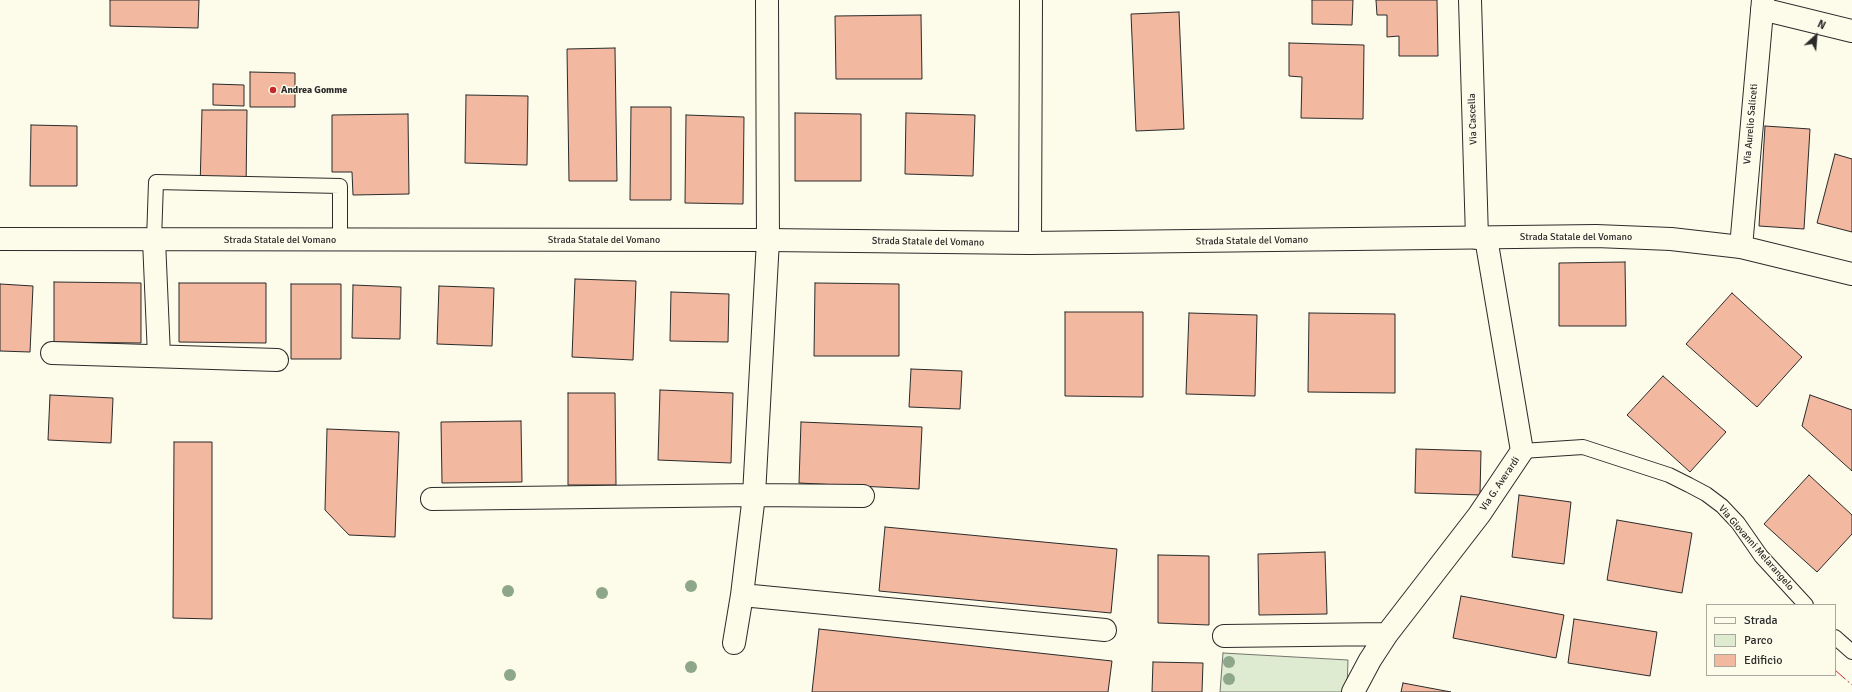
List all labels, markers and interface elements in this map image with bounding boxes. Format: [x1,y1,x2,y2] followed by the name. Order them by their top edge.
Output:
[1796,16,1836,56] north arrow
[1815,17,1828,32] text: N
[1741,83,1761,165] street label: Via Aurelio Saliceti
[281,84,347,96] place label: Andrea Gomme
[268,85,278,95] marker: Andrea Gomme
[1466,93,1480,145] street label: Via Cascella
[1520,231,1632,243] street label: Strada Statale del Vomano
[224,234,336,246] street label: Strada Statale del Vomano
[548,234,660,246] street label: Strada Statale del Vomano
[1196,234,1308,248] street label: Strada Statale del Vomano
[872,235,984,249] street label: Strada Statale del Vomano
[1478,455,1522,513] street label: Via G. Averardi
[1716,503,1796,593] street label: Via Giovanni Melarangelo
[1706,604,1836,676] legend
[1744,613,1778,628] text: Strada
[1744,633,1773,648] text: Parco
[1744,653,1782,668] text: Edificio

